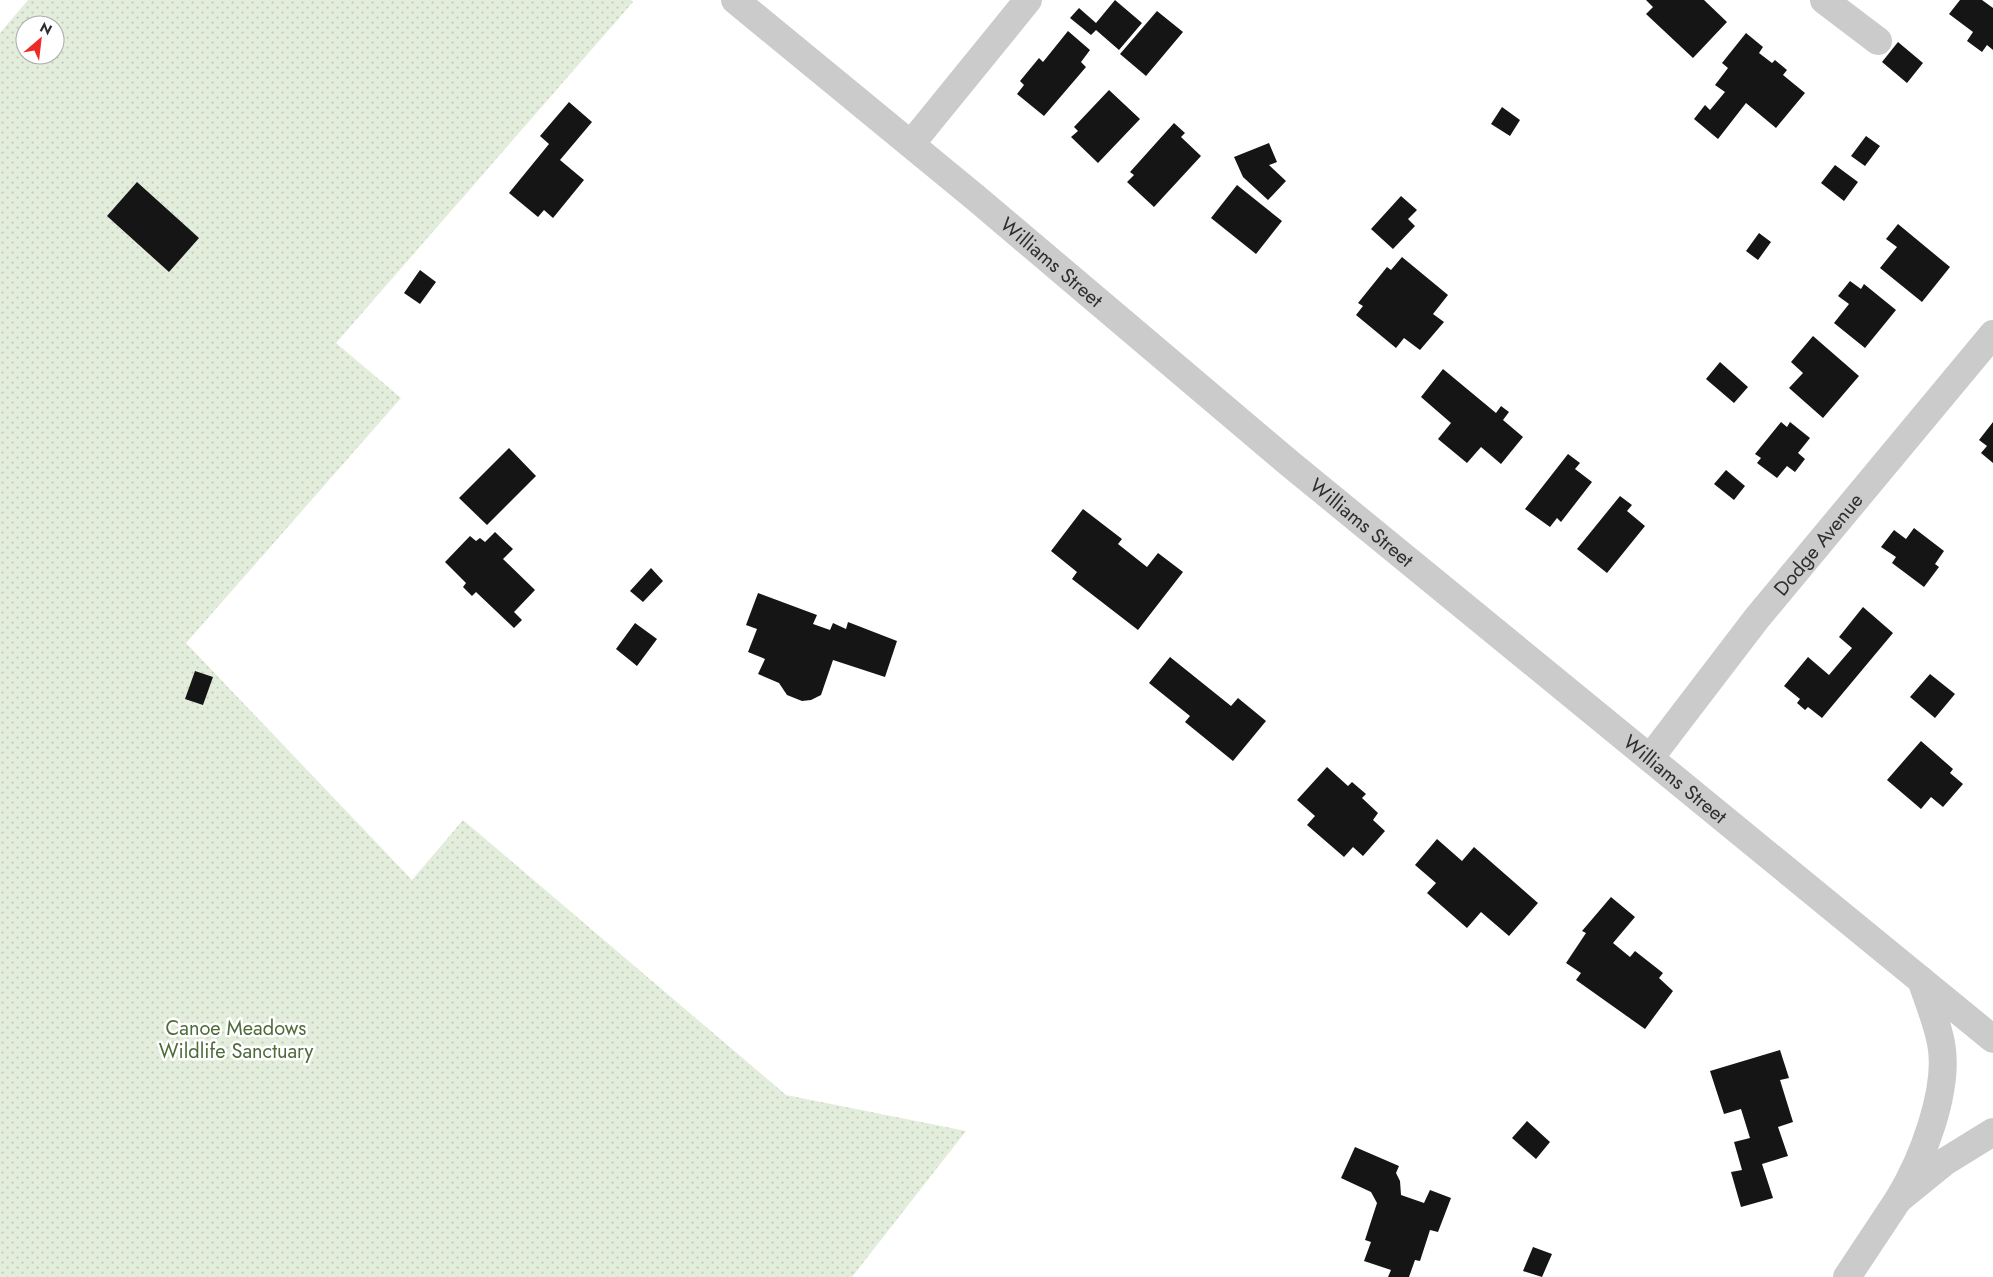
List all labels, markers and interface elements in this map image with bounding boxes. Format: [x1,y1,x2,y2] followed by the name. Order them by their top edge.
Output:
[15,15,65,65] north arrow
[36,17,56,40] text: N
[994,210,1109,314] street label: Williams Street
[1303,472,1420,574] street label: Williams Street
[1767,487,1870,602] street label: Dodge Avenue
[1617,728,1733,831] street label: Williams Street
[159,1014,314,1066] park label: Canoe Meadows Wildlife Sanctuary

